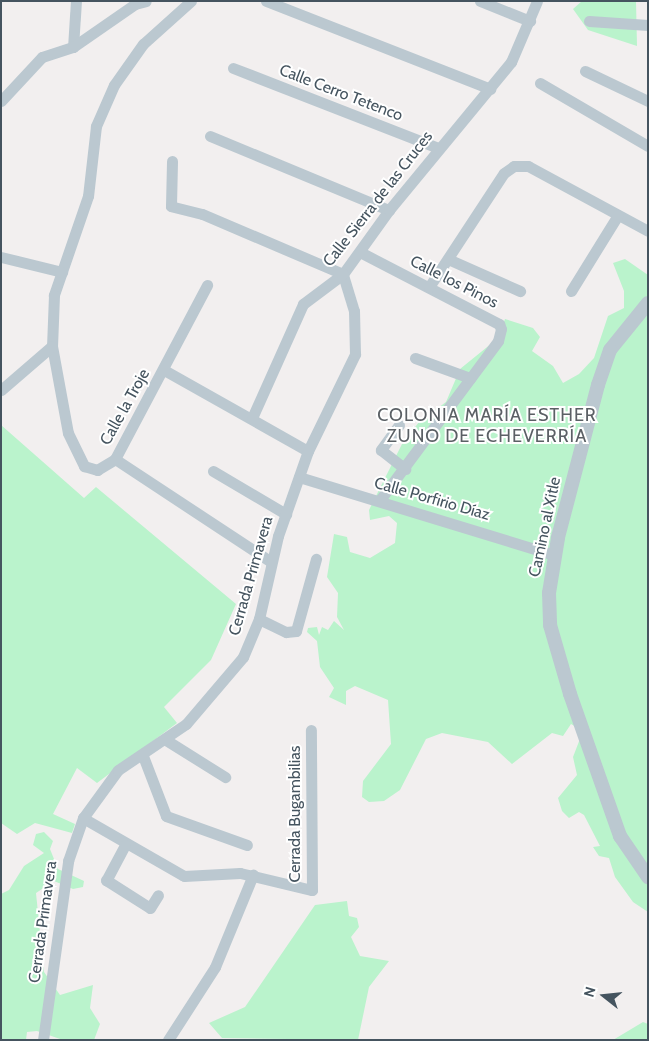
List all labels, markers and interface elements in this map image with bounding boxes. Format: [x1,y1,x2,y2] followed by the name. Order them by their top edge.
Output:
[277,61,405,125] street label: Calle Cerro Tetenco
[319,128,437,270] street label: Calle Sierra de las Cruces
[407,252,501,312] street label: Calle los Pinos
[96,366,154,448] street label: Calle la Troje
[375,405,599,448] district label: COLONIA MARÍA ESTHER ZUNO DE ECHEVERRÍA
[372,473,492,525] street label: Calle Porfirio Díaz
[525,475,565,579] street label: Camino al Xitle
[225,514,277,638] street label: Cerrada Primavera
[285,746,305,882] street label: Cerrada Bugambilias
[25,860,61,984] street label: Cerrada Primavera
[579,971,629,1021] north arrow
[580,985,600,999] text: N

